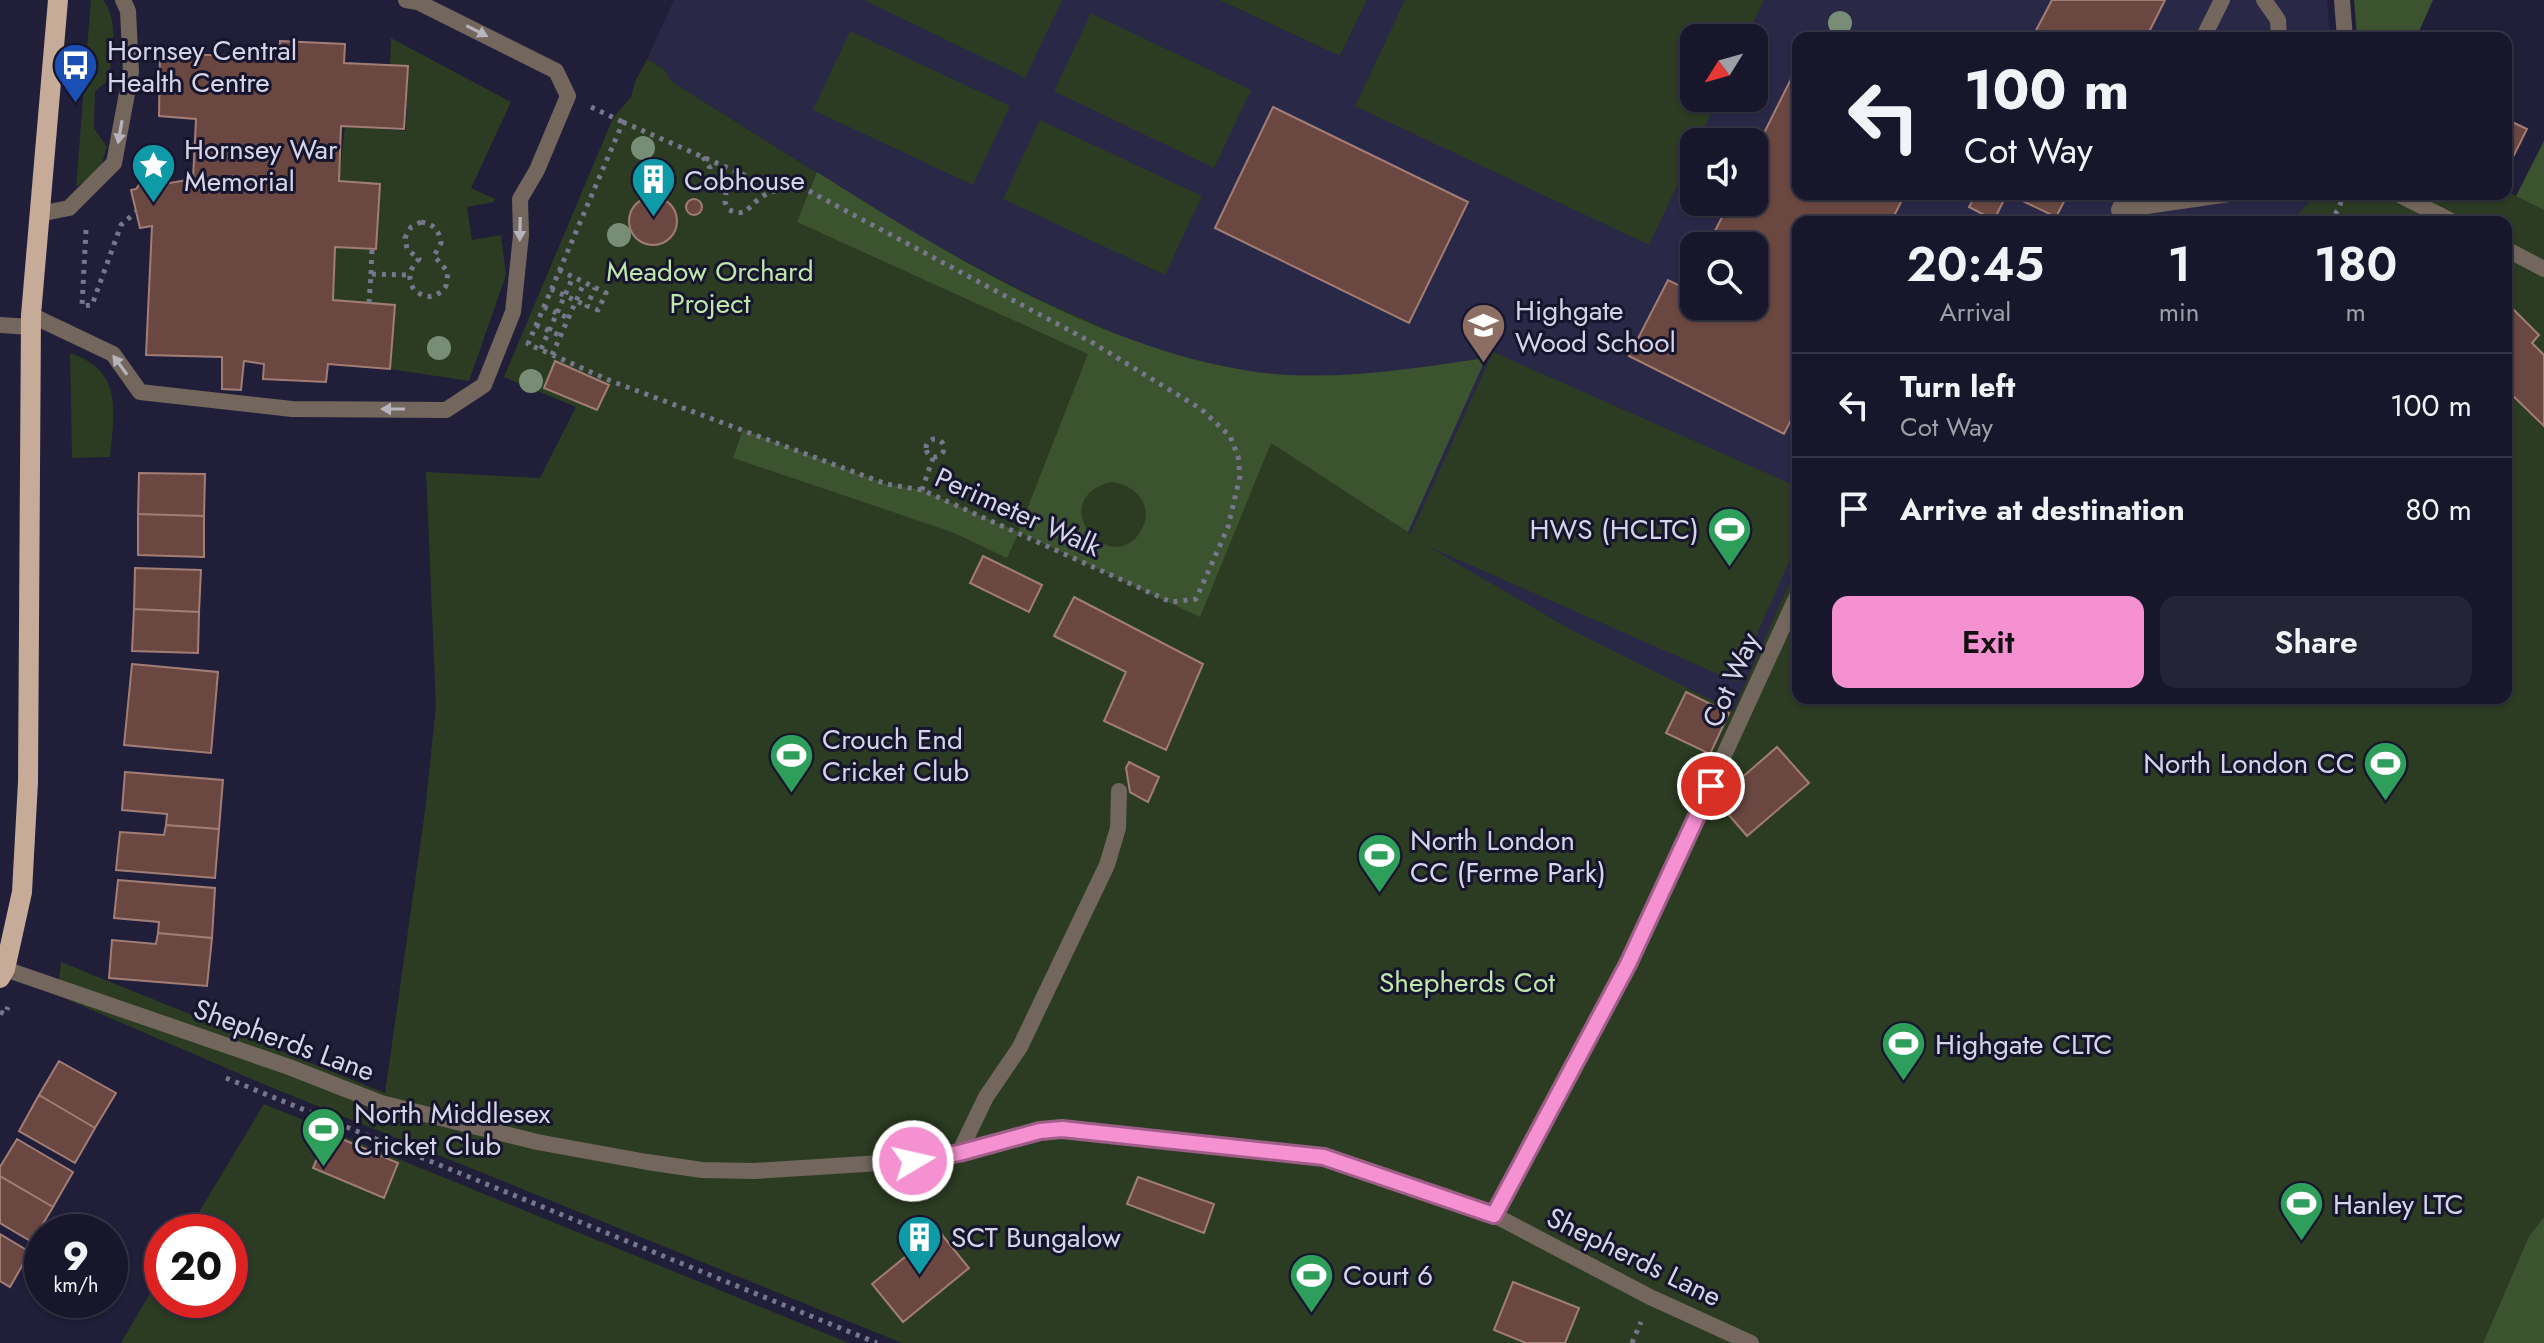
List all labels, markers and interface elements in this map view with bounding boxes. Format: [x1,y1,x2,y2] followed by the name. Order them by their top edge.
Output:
[466,24,489,38] one-way arrow
[1680,24,1768,112] north arrow
[1680,24,1768,320] map controls
[107,30,297,103] place label: Hornsey Central Health Centre
[52,42,100,105] bus stop icon: Hornsey Central Health Centre
[1964,49,2129,130] text: 100 m
[1832,64,1936,168] icon: left
[113,120,125,145] one-way arrow
[1964,124,2093,176] text: Cot Way
[1680,128,1768,216] button: sound
[184,129,338,202] place label: Hornsey War Memorial
[129,141,177,204] place icon: Hornsey War Memorial
[629,156,677,219] building icon: Cobhouse
[684,160,805,201] place label: Cobhouse
[514,217,526,242] one-way arrow
[1907,230,2044,299] text: 20:45
[2167,230,2191,299] text: 1
[2314,230,2397,299] text: 180
[1680,232,1768,320] button: search
[606,251,814,324] park label: Meadow Orchard Project
[1515,290,1676,363] place label: Highgate Wood School
[1940,293,2011,331] text: Arrival
[2159,293,2200,331] text: min
[2346,293,2366,331] text: m
[1460,302,1508,365] school or university icon: Highgate Wood School
[112,354,128,376] one-way arrow
[1900,365,2015,408] text: Turn left
[1832,383,1876,427] icon: left
[2390,384,2472,427] text: 100 m
[380,403,405,415] one-way arrow
[1900,408,1993,446] text: Cot Way
[928,457,1108,567] street label: Perimeter Walk
[1832,487,1876,531] icon: arrive
[1900,488,2185,531] text: Arrive at destination
[2405,488,2472,531] text: 80 m
[1706,505,1754,568] sports icon: HWS (HCLTC)
[1530,509,1699,550] place label: HWS (HCLTC)
[1832,596,2144,688] button: Exit
[2160,596,2472,688] button: Share
[1692,625,1770,734] street label: Cot Way
[822,719,969,792] place label: Crouch End Cricket Club
[767,731,815,794] sports icon: Crouch End Cricket Club
[2362,739,2410,802] sports icon: North London CC
[2143,743,2355,784] place label: North London CC
[1677,752,1745,820] pin
[1689,764,1733,808] icon: arrive
[1410,820,1606,893] place label: North London CC (Ferme Park)
[1355,832,1403,895] sports icon: North London CC (Ferme Park)
[1379,962,1555,1003] park label: Shepherds Cot
[188,988,380,1092] street label: Shepherds Lane
[1880,1020,1928,1083] sports icon: Highgate CLTC
[1935,1024,2113,1065] place label: Highgate CLTC
[354,1093,550,1166] place label: North Middlesex Cricket Club
[299,1105,347,1168] sports icon: North Middlesex Cricket Club
[871,1119,955,1203] position arrow
[2278,1180,2326,1243] sports icon: Hanley LTC
[2333,1184,2464,1225] place label: Hanley LTC
[1540,1197,1728,1317] street label: Shepherds Lane
[896,1213,944,1276] building icon: SCT Bungalow
[144,1214,248,1318] speed limit sign: 20
[951,1217,1121,1258] place label: SCT Bungalow
[63,1227,89,1285] text: 9
[1288,1251,1336,1314] sports icon: Court 6
[1343,1255,1433,1296] place label: Court 6
[53,1271,99,1300] text: km/h

